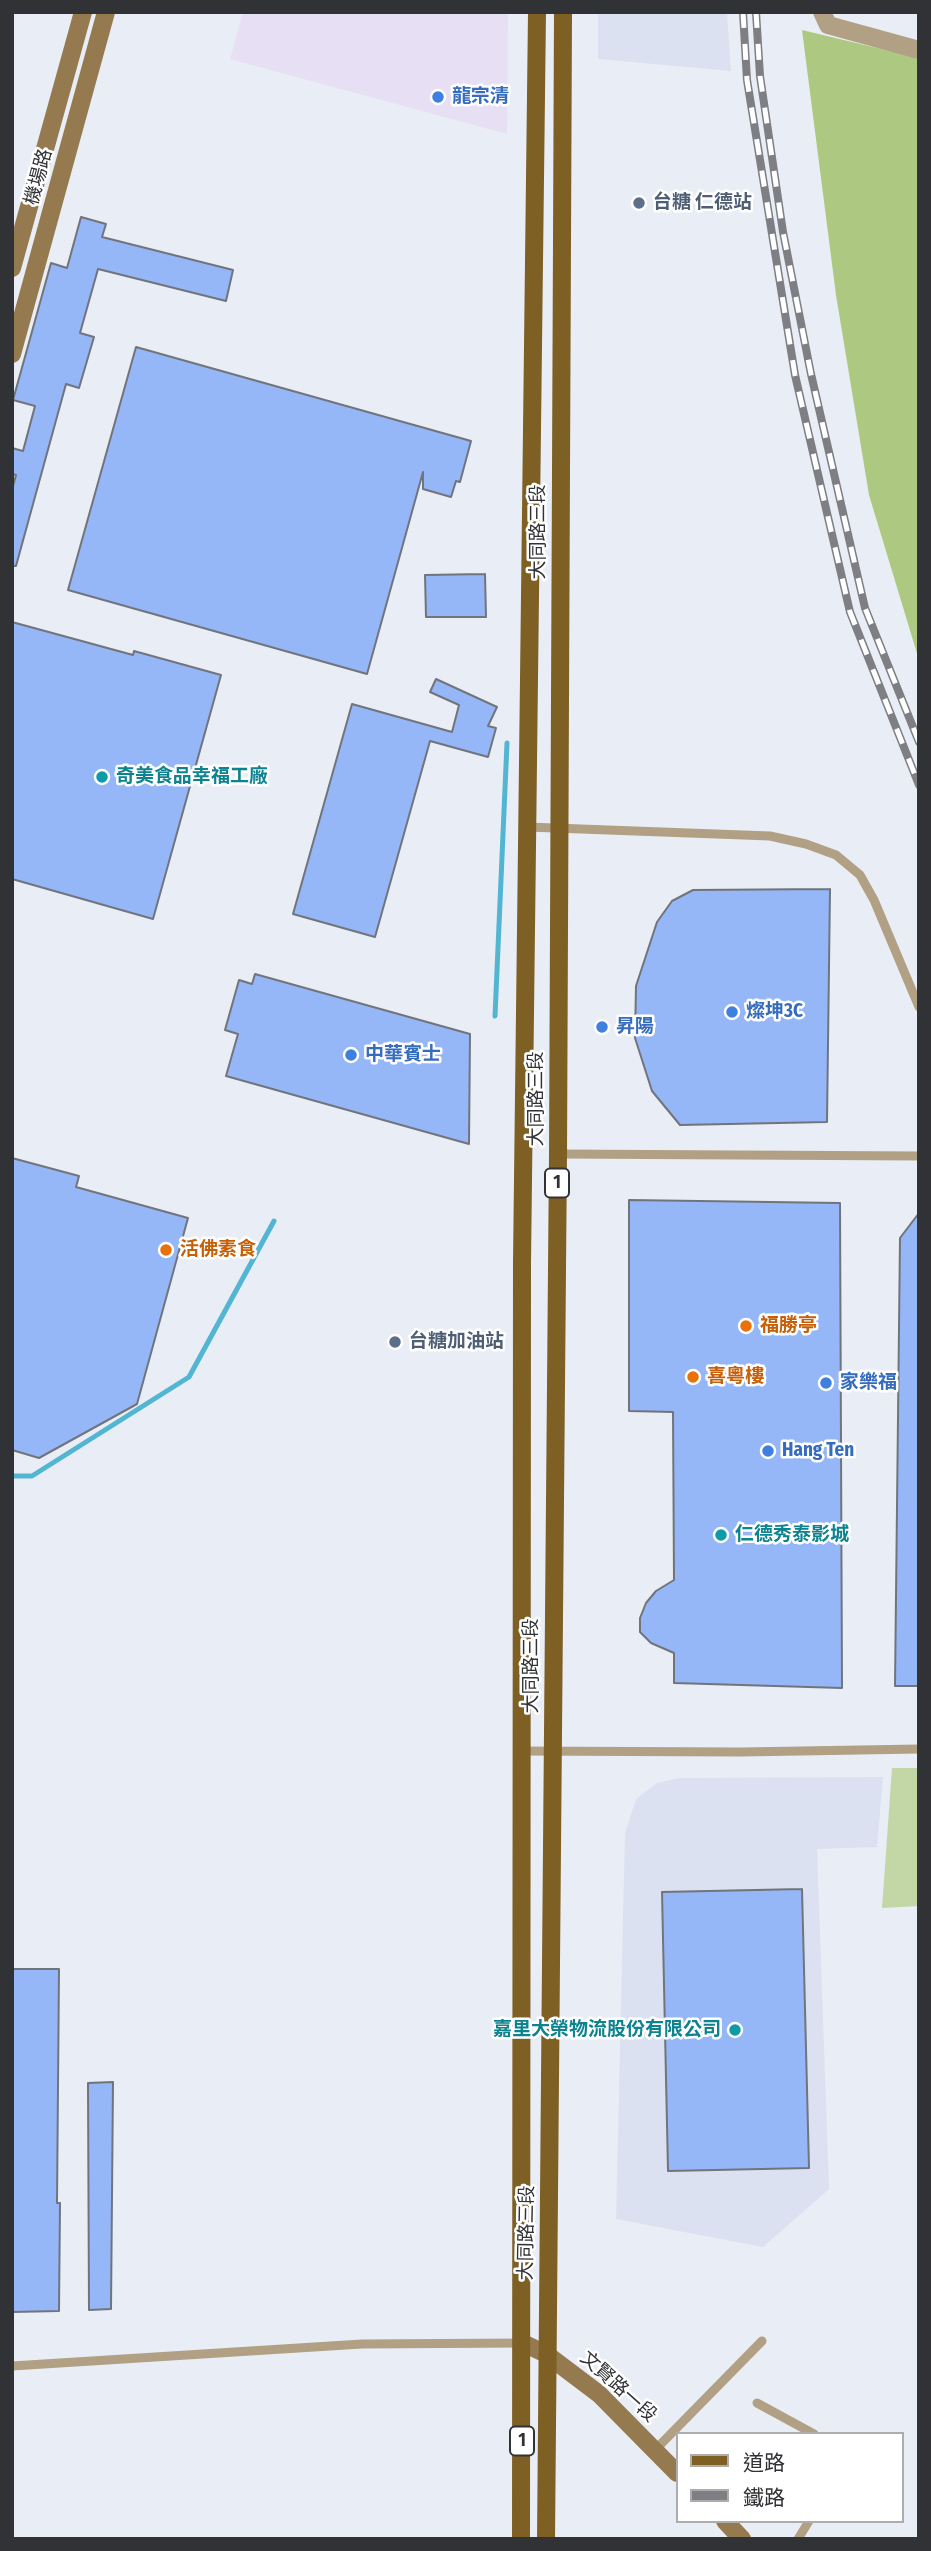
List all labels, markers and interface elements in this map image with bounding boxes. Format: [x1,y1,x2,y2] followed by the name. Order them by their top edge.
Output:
[452,86,509,108] place label: 龍宗清
[430,89,446,105] marker: 龍宗清
[21,147,57,207] street label: 機場路
[653,192,752,214] place label: 台糖 仁德站
[631,195,647,211] marker: 台糖 仁德站
[528,485,550,579] street label: 大同路三段
[116,766,268,788] place label: 奇美食品幸福工廠
[94,769,110,785] marker: 奇美食品幸福工廠
[746,1001,803,1023] place label: 燦坤3C
[724,1004,740,1020] marker: 燦坤3C
[616,1016,654,1038] place label: 昇陽
[594,1019,610,1035] marker: 昇陽
[365,1044,441,1066] place label: 中華賓士
[343,1047,359,1063] marker: 中華賓士
[526,1052,548,1146] street label: 大同路三段
[545,1168,569,1198] road number: 1
[180,1239,256,1261] place label: 活佛素食
[158,1242,174,1258] marker: 活佛素食
[760,1315,817,1337] place label: 福勝亭
[738,1318,754,1334] marker: 福勝亭
[409,1331,504,1353] place label: 台糖加油站
[387,1334,403,1350] marker: 台糖加油站
[707,1366,764,1388] place label: 喜粵樓
[685,1369,701,1385] marker: 喜粵樓
[840,1372,897,1394] place label: 家樂福
[818,1375,834,1391] marker: 家樂福
[782,1440,854,1462] place label: Hang Ten
[760,1443,776,1459] marker: Hang Ten
[735,1524,849,1546] place label: 仁德秀泰影城
[713,1527,729,1543] marker: 仁德秀泰影城
[521,1619,543,1713] street label: 大同路三段
[493,2019,721,2041] place label: 嘉里大榮物流股份有限公司
[727,2022,743,2038] marker: 嘉里大榮物流股份有限公司
[515,2185,539,2281] street label: 大同路三段
[575,2347,661,2427] street label: 文賢路一段
[510,2426,534,2456] road number: 1
[676,2432,903,2523] legend
[743,2450,785,2476] text: 道路
[743,2485,785,2511] text: 鐵路

